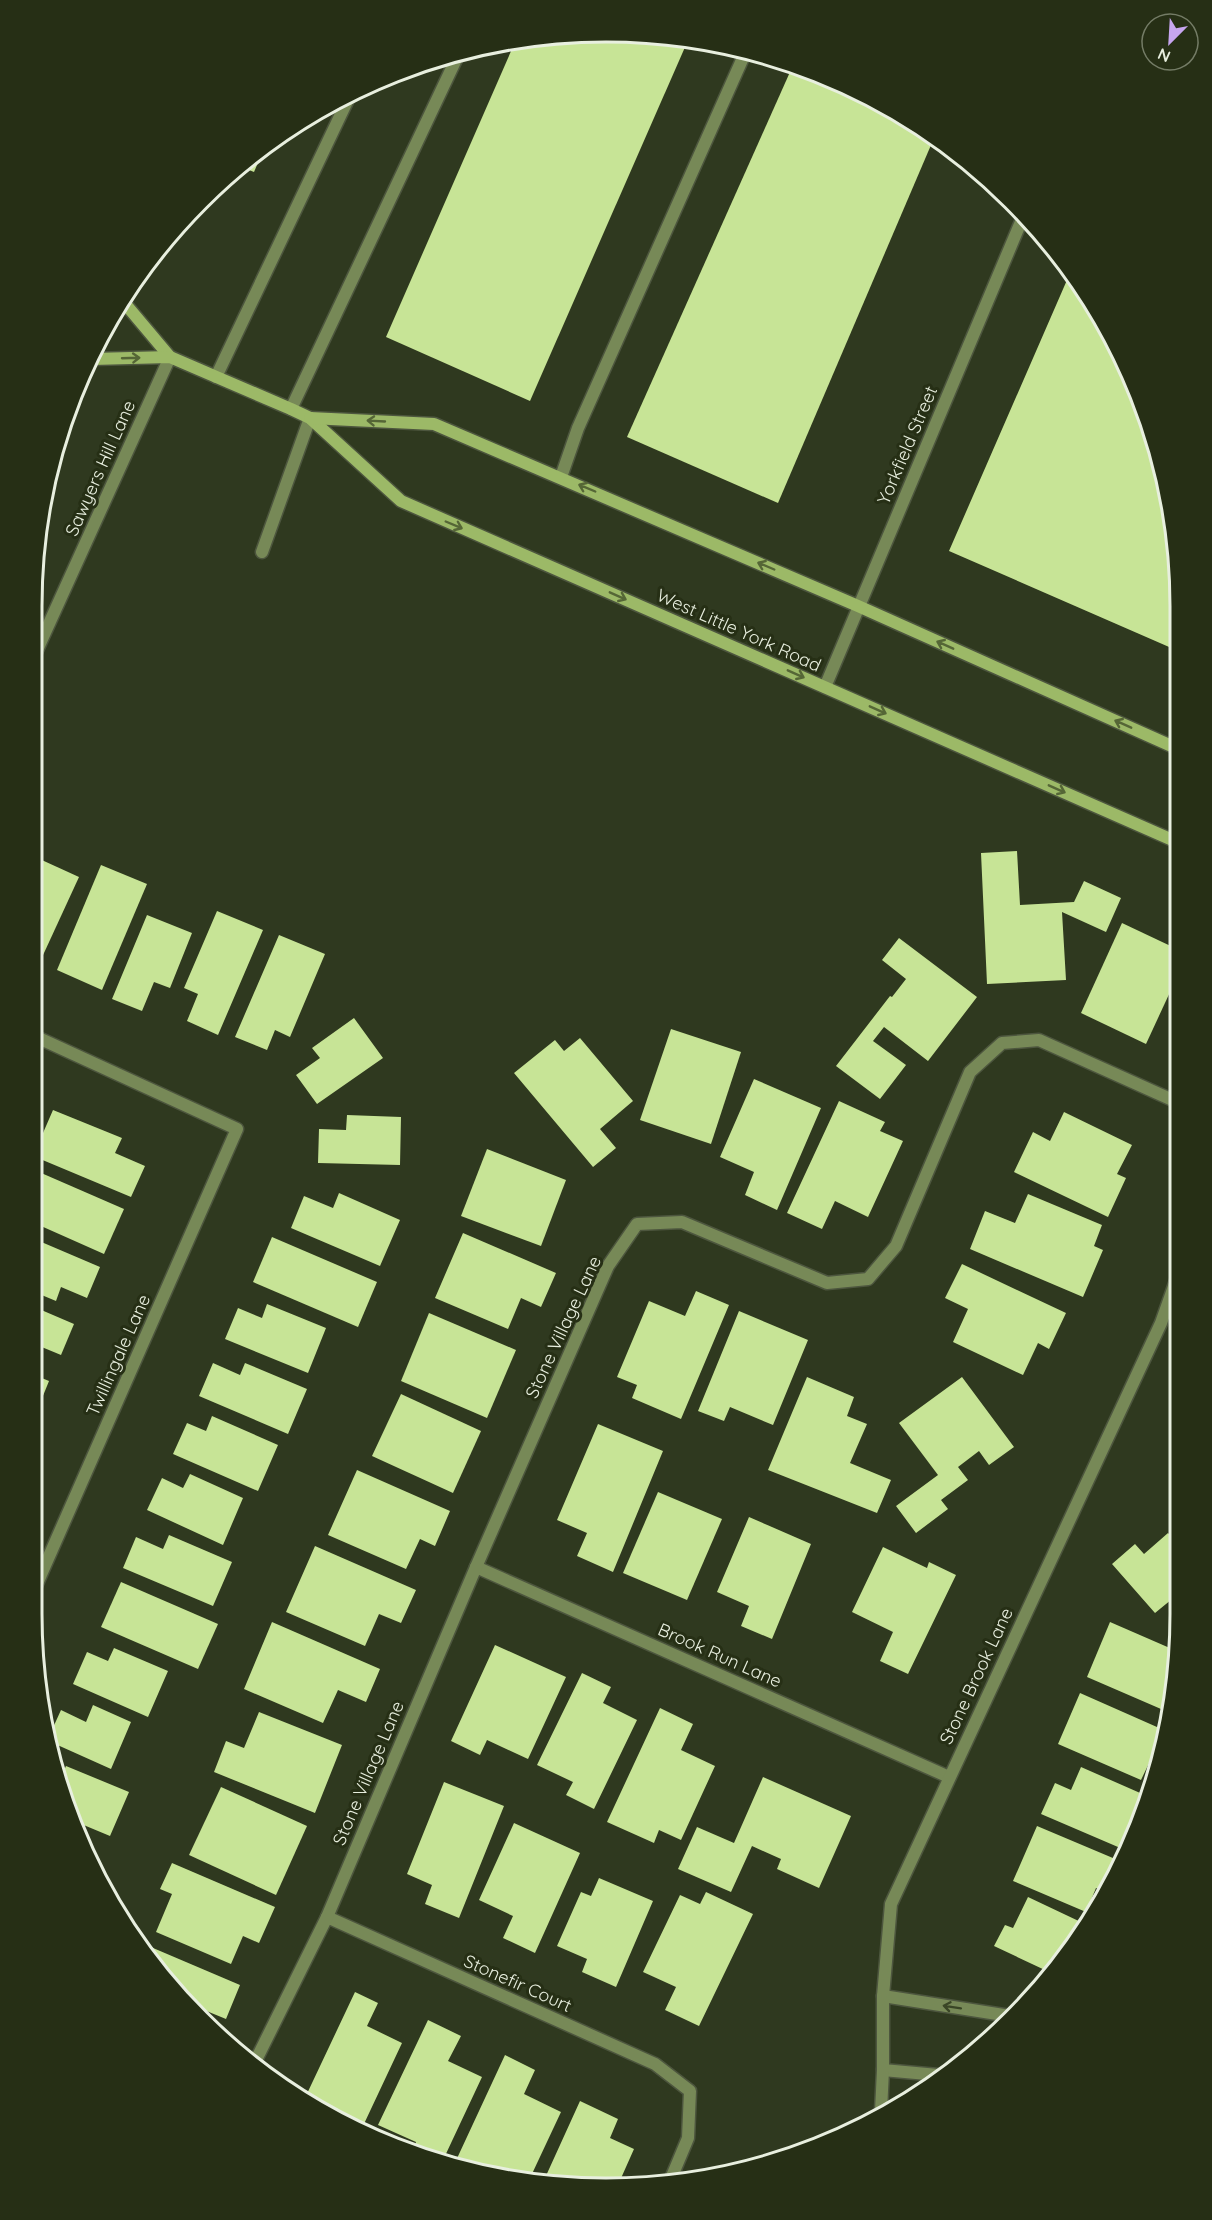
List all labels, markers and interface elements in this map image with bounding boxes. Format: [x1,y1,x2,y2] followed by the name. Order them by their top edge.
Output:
[1140,12,1200,72] north arrow
[1154,44,1173,67] text: N
[121,352,141,364] one-way arrow
[872,382,942,508] street label: Yorkfield Street
[60,397,140,539] street label: Sawyers Hill Lane
[366,415,386,426] one-way arrow
[579,482,597,494] one-way arrow
[445,519,463,531] one-way arrow
[758,560,776,571] one-way arrow
[653,583,825,677] street label: West Little York Road
[608,591,626,602] one-way arrow
[936,638,954,650] one-way arrow
[787,670,805,681] one-way arrow
[869,705,887,717] one-way arrow
[1114,718,1132,729] one-way arrow
[1047,784,1065,795] one-way arrow
[520,1252,606,1402] street label: Stone Village Lane
[81,1291,155,1419] street label: Twillingale Lane
[934,1604,1018,1748] street label: Stone Brook Lane
[655,1617,785,1693] street label: Brook Run Lane
[327,1697,409,1849] street label: Stone Village Lane
[461,1949,575,2017] street label: Stonefir Court
[942,2001,962,2012] one-way arrow

